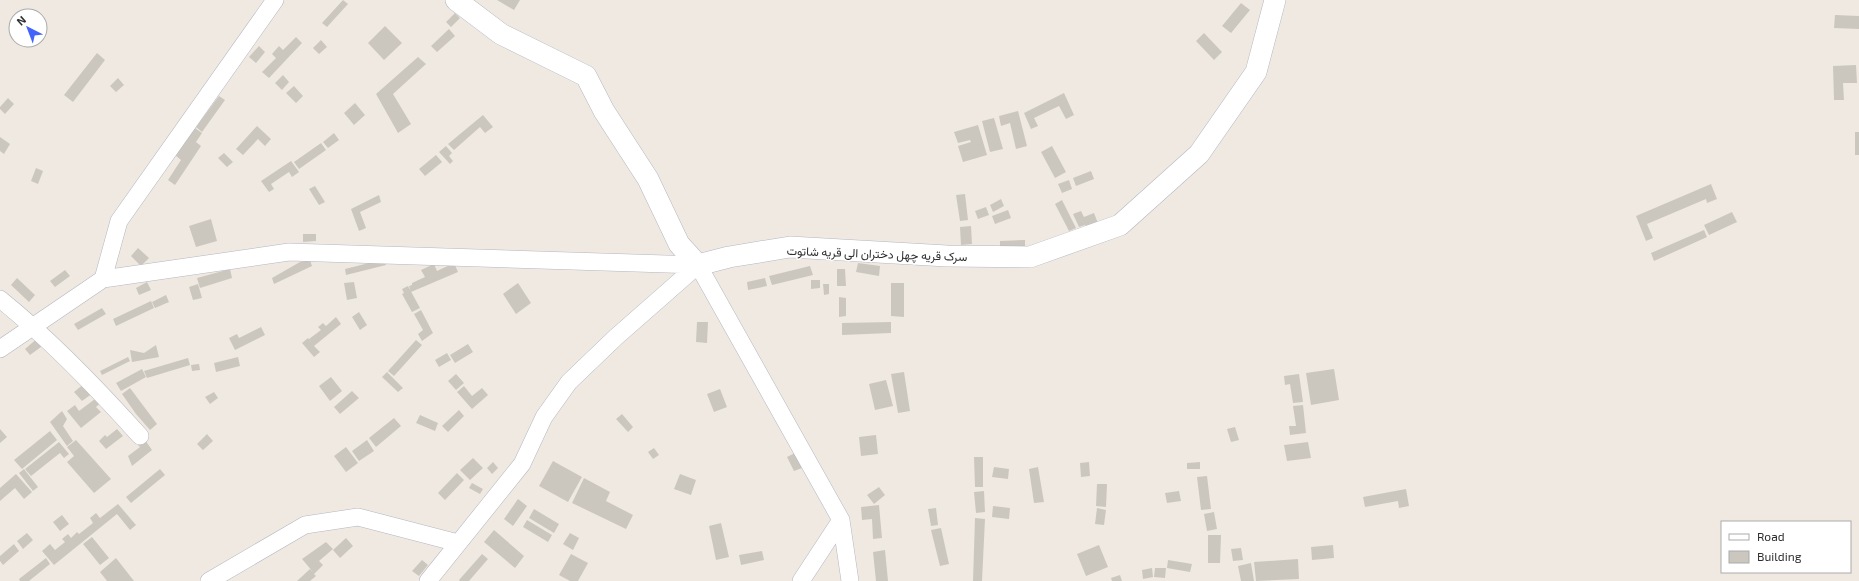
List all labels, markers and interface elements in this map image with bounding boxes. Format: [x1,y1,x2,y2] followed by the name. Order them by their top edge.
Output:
[8,8,48,48] north arrow
[14,13,28,28] text: N
[786,243,968,265] street label: سرک قریه چهل دختران الی قریه شاتوت
[1721,521,1851,573] legend
[1757,529,1785,543] text: Road
[1757,549,1802,563] text: Building

